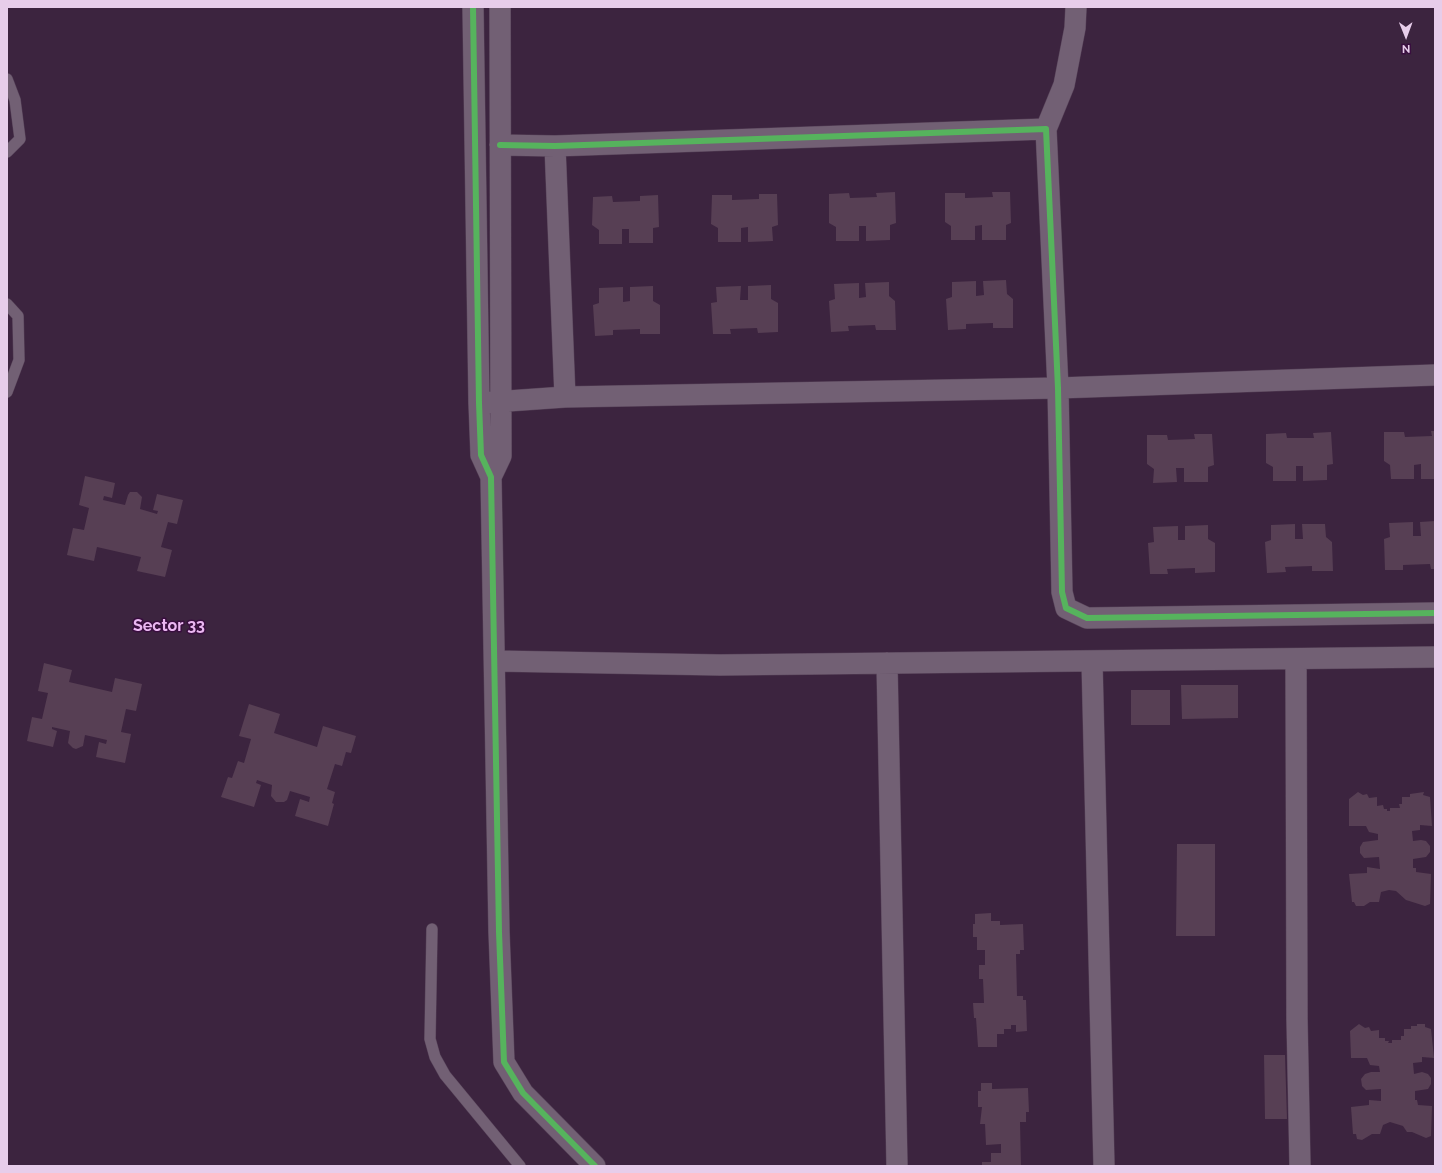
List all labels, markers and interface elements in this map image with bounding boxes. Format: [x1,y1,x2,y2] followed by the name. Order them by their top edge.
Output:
[1386,16,1426,56] north arrow
[1402,42,1411,55] text: N
[133,616,205,636] district label: Sector 33

